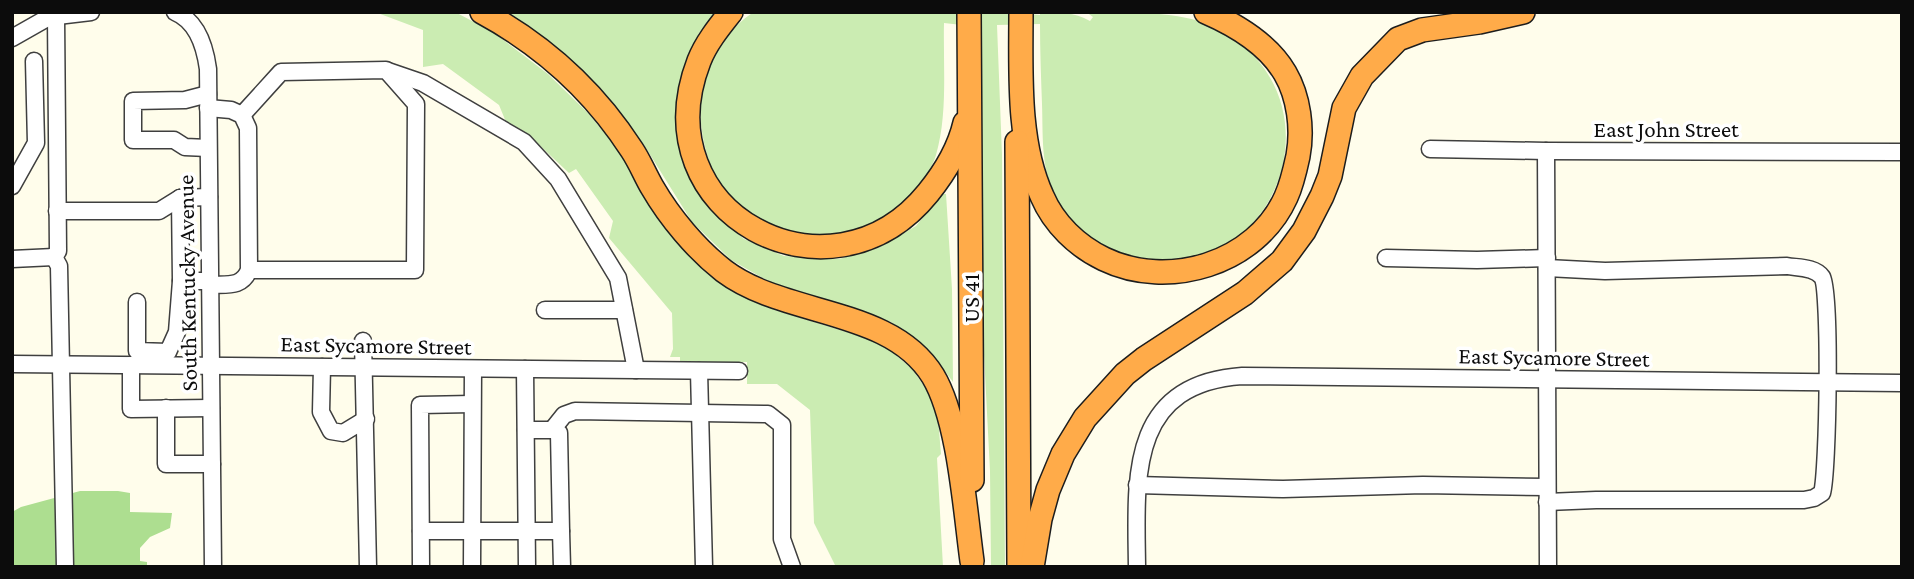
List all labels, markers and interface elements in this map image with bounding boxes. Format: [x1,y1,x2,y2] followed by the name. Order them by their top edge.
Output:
[1593,116,1739,142] street label: East John Street
[172,175,202,391] street label: South Kentucky Avenue
[958,273,984,323] street label: US 41
[280,330,472,360] street label: East Sycamore Street
[1458,342,1650,372] street label: East Sycamore Street

